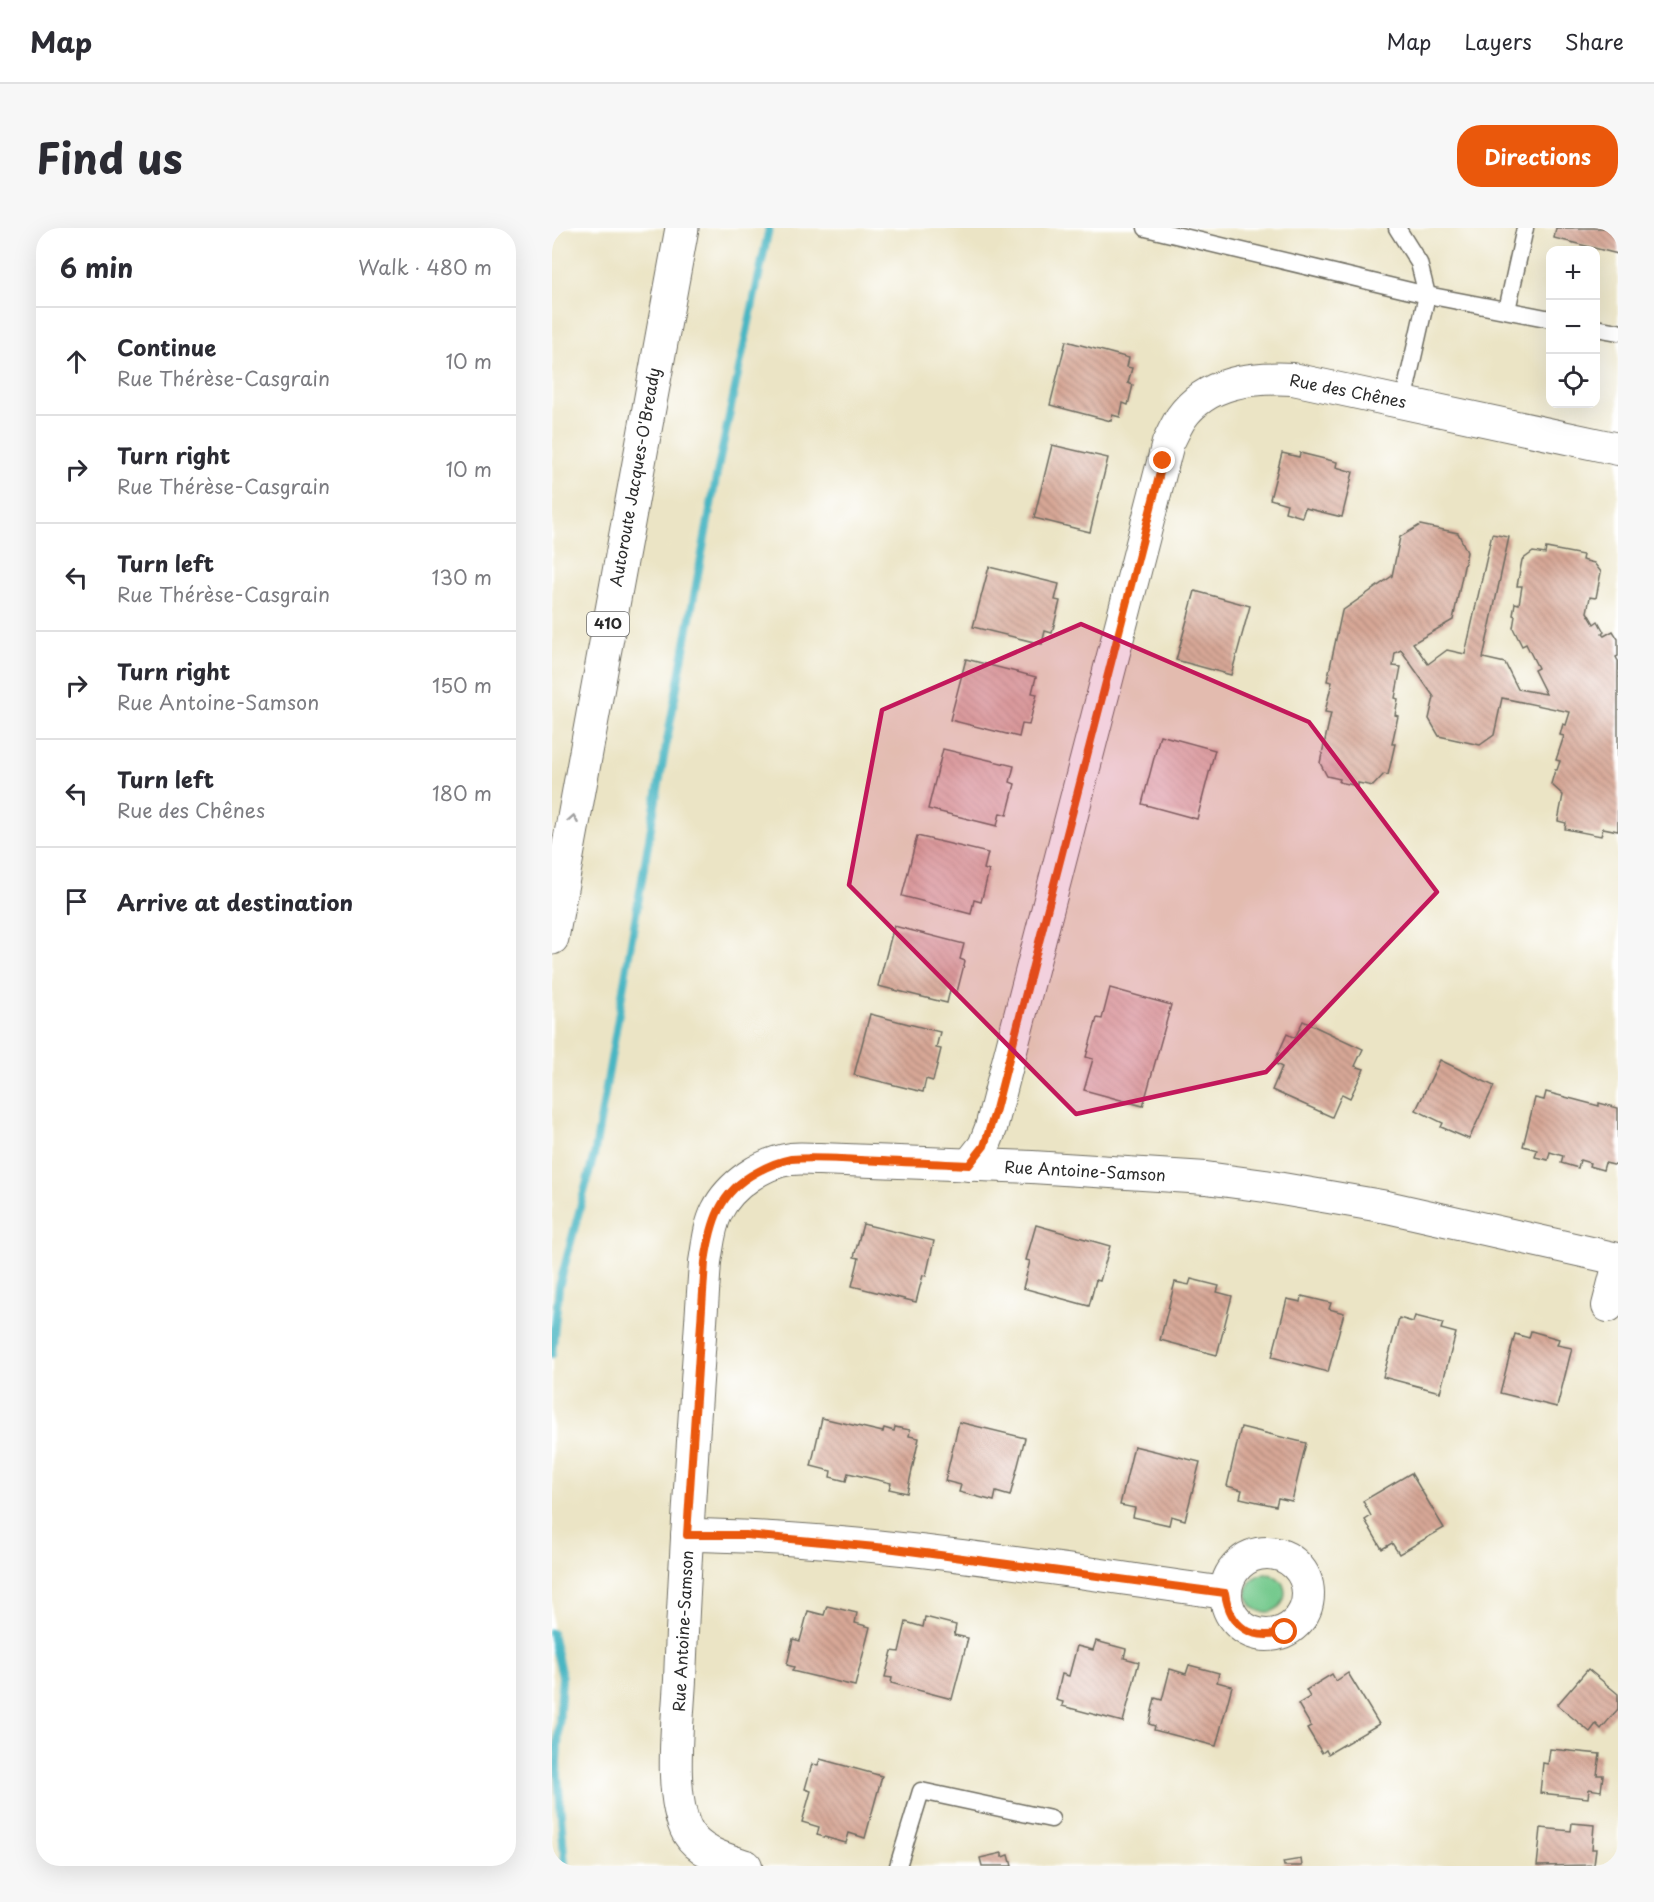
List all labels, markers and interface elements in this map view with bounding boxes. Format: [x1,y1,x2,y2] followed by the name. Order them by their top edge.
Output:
[30,20,92,63] text: Map
[1387,25,1431,57] text: Map
[1464,25,1532,57] text: Layers
[1565,25,1624,57] text: Share
[36,125,183,188] text: Find us
[1457,125,1618,187] button: Directions
[1546,246,1600,408] map controls
[1546,246,1600,300] button: +
[60,248,133,287] text: 6 min
[358,252,492,282] text: Walk · 480 m
[1546,300,1600,354] button: −
[117,330,216,363] text: Continue
[60,345,93,378] icon: ahead
[445,346,492,376] text: 10 m
[1546,354,1600,408] button: locate
[117,363,330,393] text: Rue Thérèse-Casgrain
[603,365,665,588] street label: Autoroute Jacques-O'Bready
[1288,367,1409,413] street label: Rue des Chênes
[117,438,230,471] text: Turn right
[1149,447,1175,473] route end
[60,453,93,486] icon: right
[445,454,492,484] text: 10 m
[117,471,330,501] text: Rue Thérèse-Casgrain
[117,546,214,579] text: Turn left
[60,561,93,594] icon: left
[432,562,492,592] text: 130 m
[117,579,330,609] text: Rue Thérèse-Casgrain
[587,612,629,636] road number: 410
[117,654,230,687] text: Turn right
[60,669,93,702] icon: right
[432,670,492,700] text: 150 m
[117,687,319,717] text: Rue Antoine-Samson
[117,762,214,795] text: Turn left
[60,777,93,810] icon: left
[432,778,492,808] text: 180 m
[117,795,265,825] text: Rue des Chênes
[567,814,579,823] one-way arrow
[60,885,93,918] icon: arrive
[117,885,353,918] text: Arrive at destination
[1004,1154,1166,1186] street label: Rue Antoine-Samson
[666,1550,698,1712] street label: Rue Antoine-Samson
[1271,1618,1297,1644] route start

